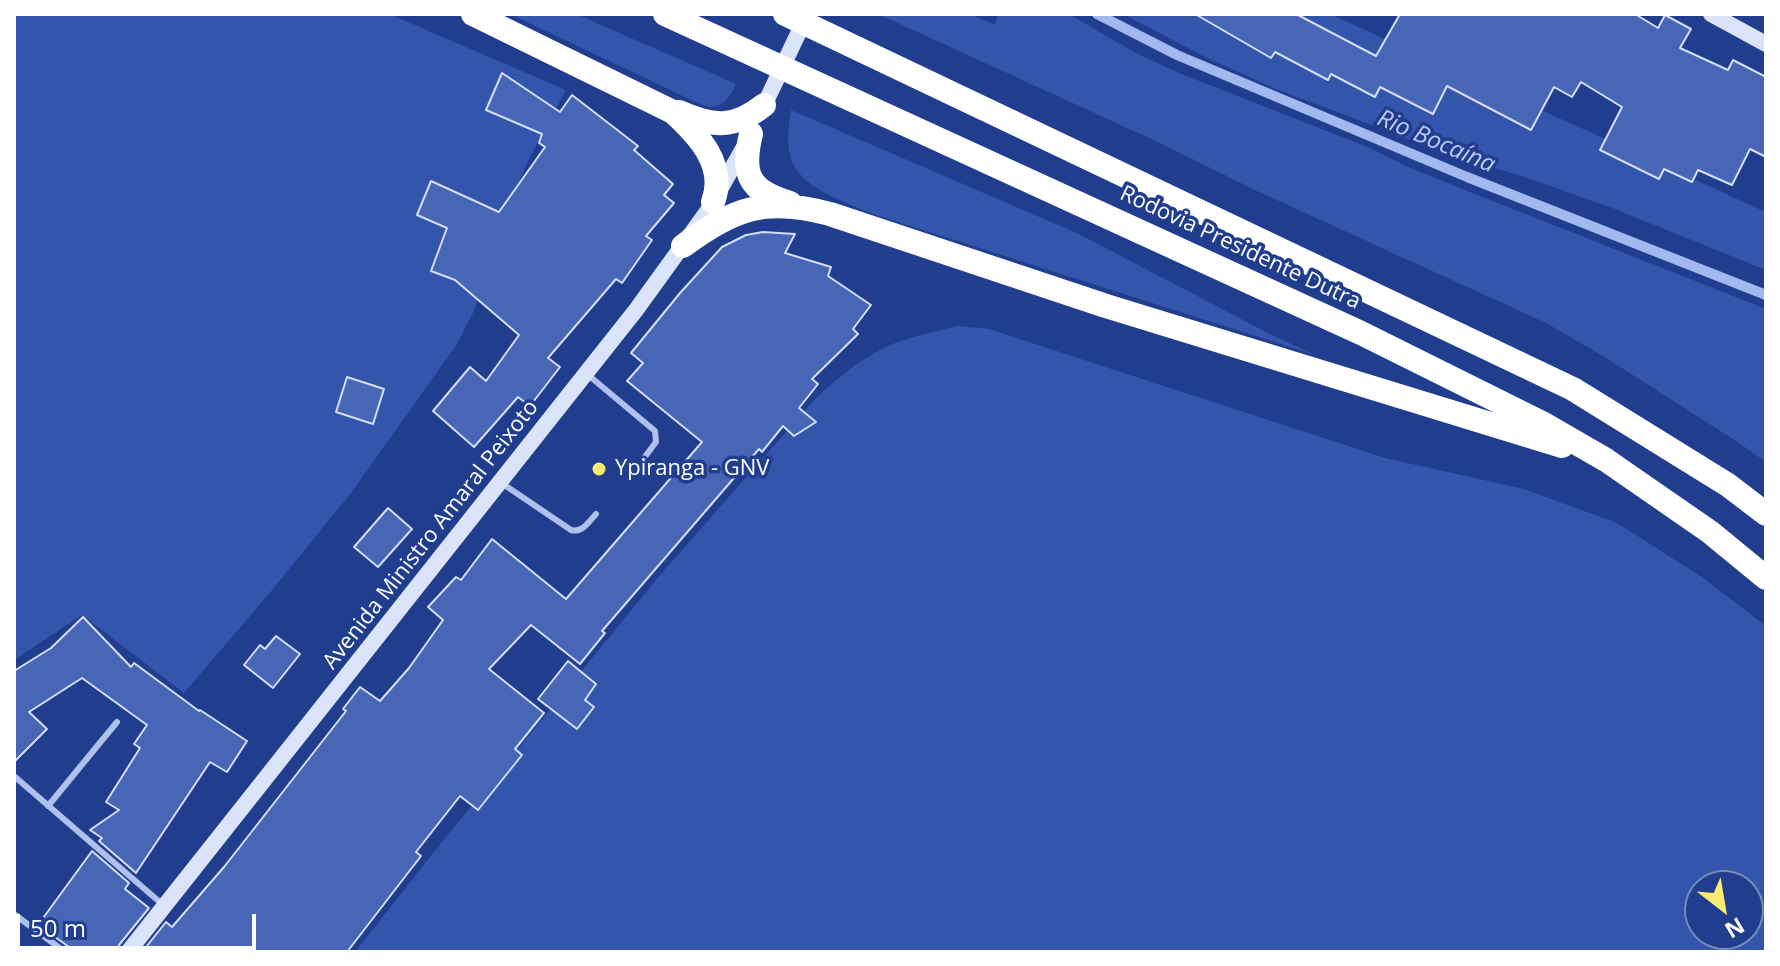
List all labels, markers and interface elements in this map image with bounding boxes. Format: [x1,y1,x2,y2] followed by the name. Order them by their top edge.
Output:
[1373,104,1499,180] water label: Rio Bocaína
[1116,181,1364,315] street label: Rodovia Presidente Dutra
[318,395,544,675] street label: Avenida Ministro Amaral Peixoto
[615,456,769,482] place label: Ypiranga - GNV
[590,460,608,478] marker: Ypiranga - GNV
[1684,870,1764,950] north arrow
[20,898,260,948] scale bar
[30,911,86,944] text: 50 m
[1720,911,1751,946] text: N

